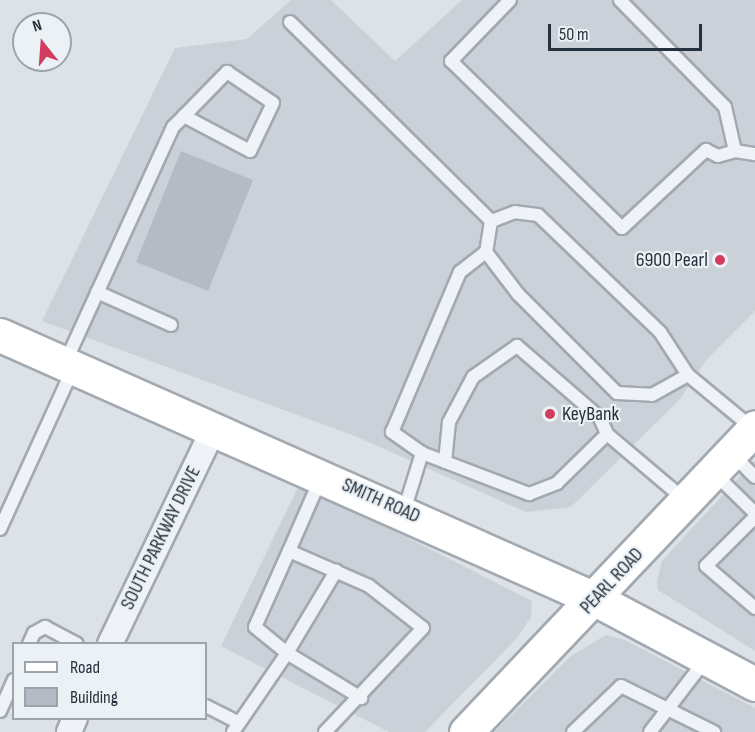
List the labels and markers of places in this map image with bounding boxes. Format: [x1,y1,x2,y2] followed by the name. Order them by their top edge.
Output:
[636,248,708,272] place label: 6900 Pearl
[713,253,727,267] marker: 6900 Pearl
[562,402,619,426] place label: KeyBank
[543,407,557,421] marker: KeyBank

